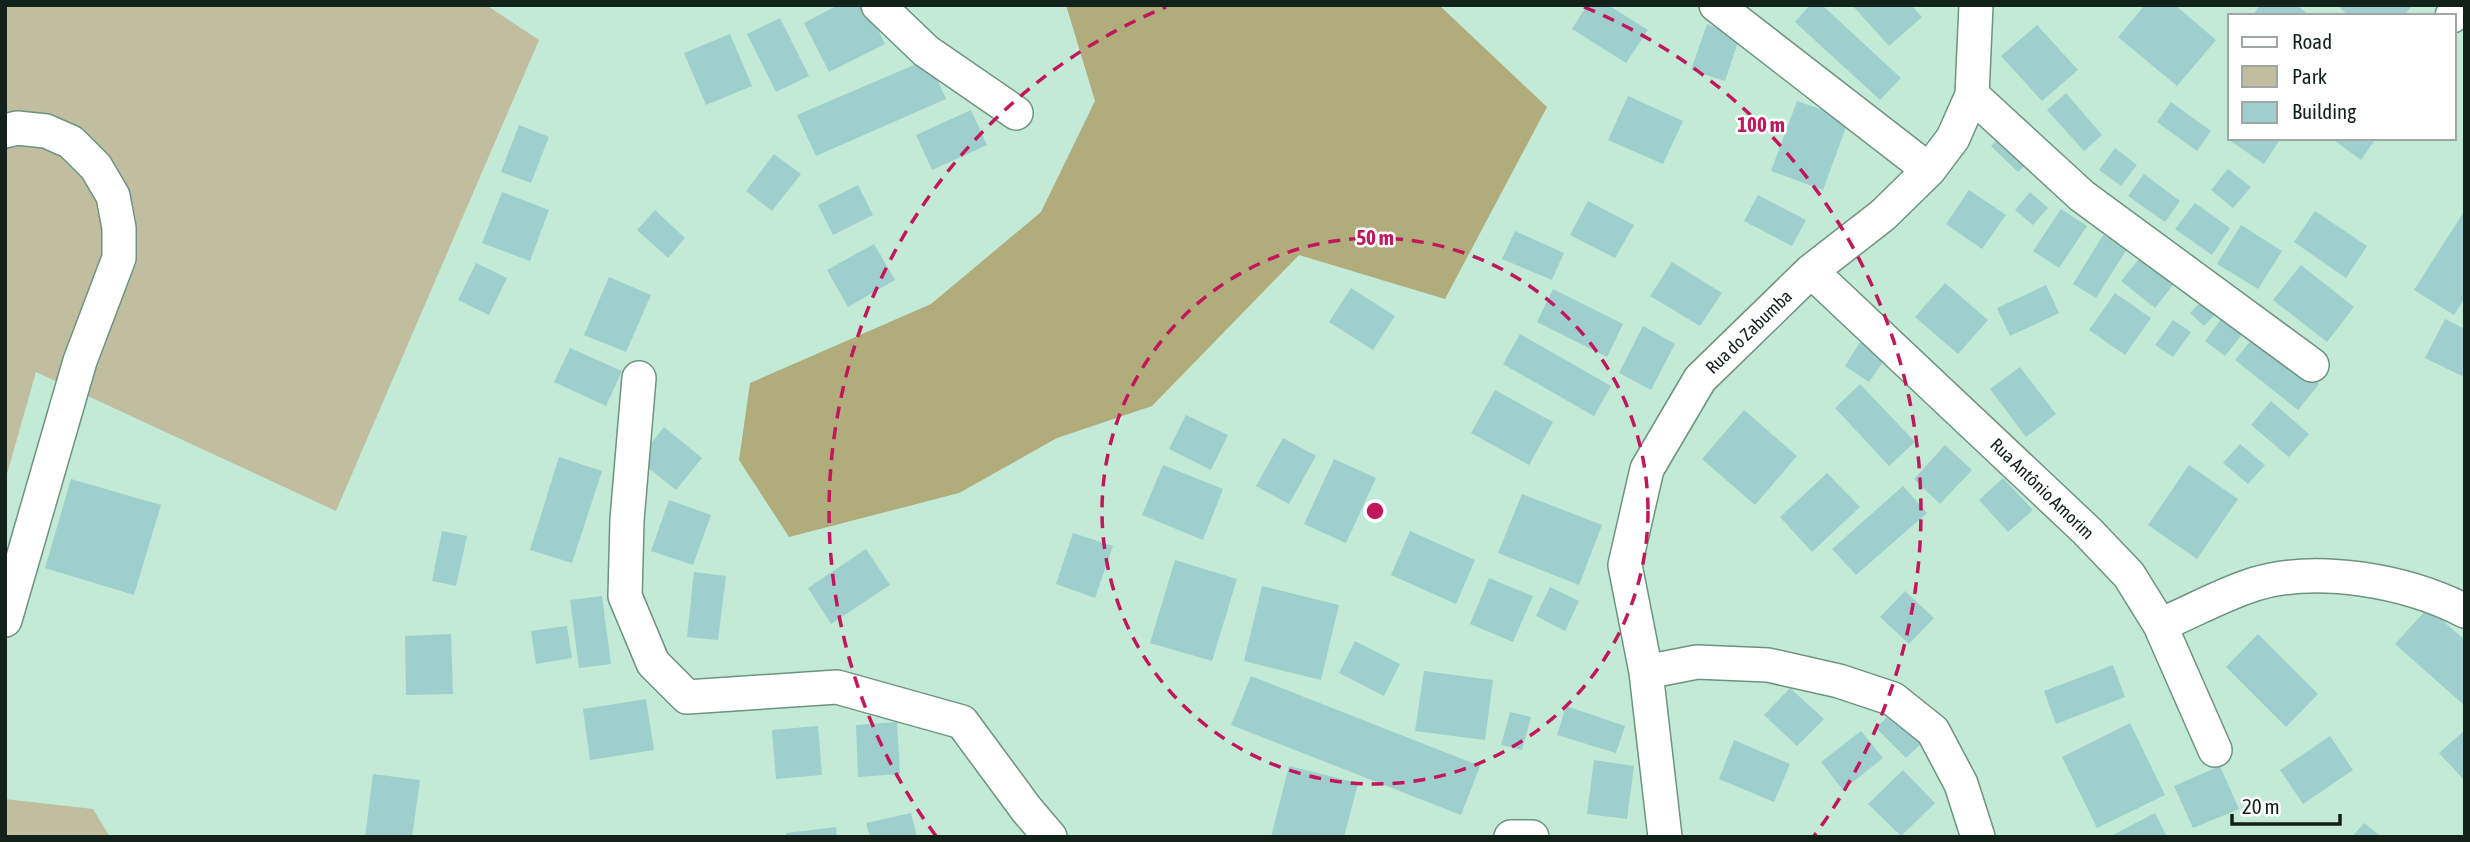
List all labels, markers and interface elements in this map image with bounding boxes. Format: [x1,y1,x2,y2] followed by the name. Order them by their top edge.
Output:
[2228,14,2456,140] legend
[2292,29,2332,53] text: Road
[2292,64,2327,88] text: Park
[2292,99,2356,123] text: Building
[1737,112,1785,136] text: 100 m
[1356,225,1394,249] text: 50 m
[1701,285,1796,378] street label: Rua do Zabumba
[1986,434,2099,543] street label: Rua Antônio Amorim
[1363,499,1387,523] centre of rings
[2232,782,2340,826] scale bar
[2242,794,2280,818] text: 20 m

